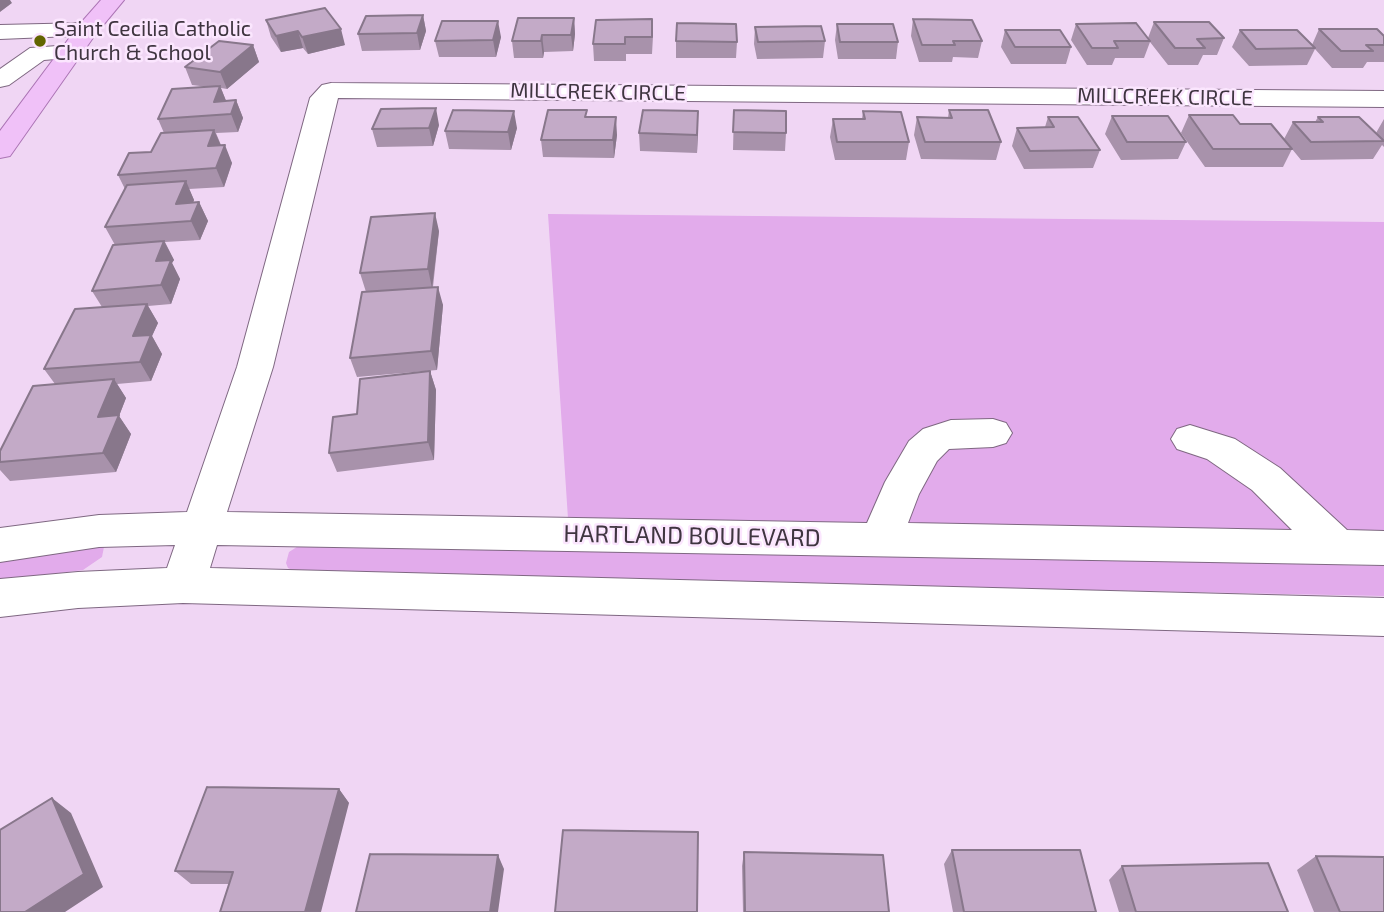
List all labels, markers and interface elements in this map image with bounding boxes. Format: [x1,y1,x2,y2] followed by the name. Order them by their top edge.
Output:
[54,16,251,66] place label: Saint Cecilia Catholic Church & School
[32,33,48,49] marker: Saint Cecilia Catholic Church & School
[510,78,686,106] street label: MILLCREEK CIRCLE
[1077,83,1253,111] street label: MILLCREEK CIRCLE
[563,519,821,553] street label: HARTLAND BOULEVARD

